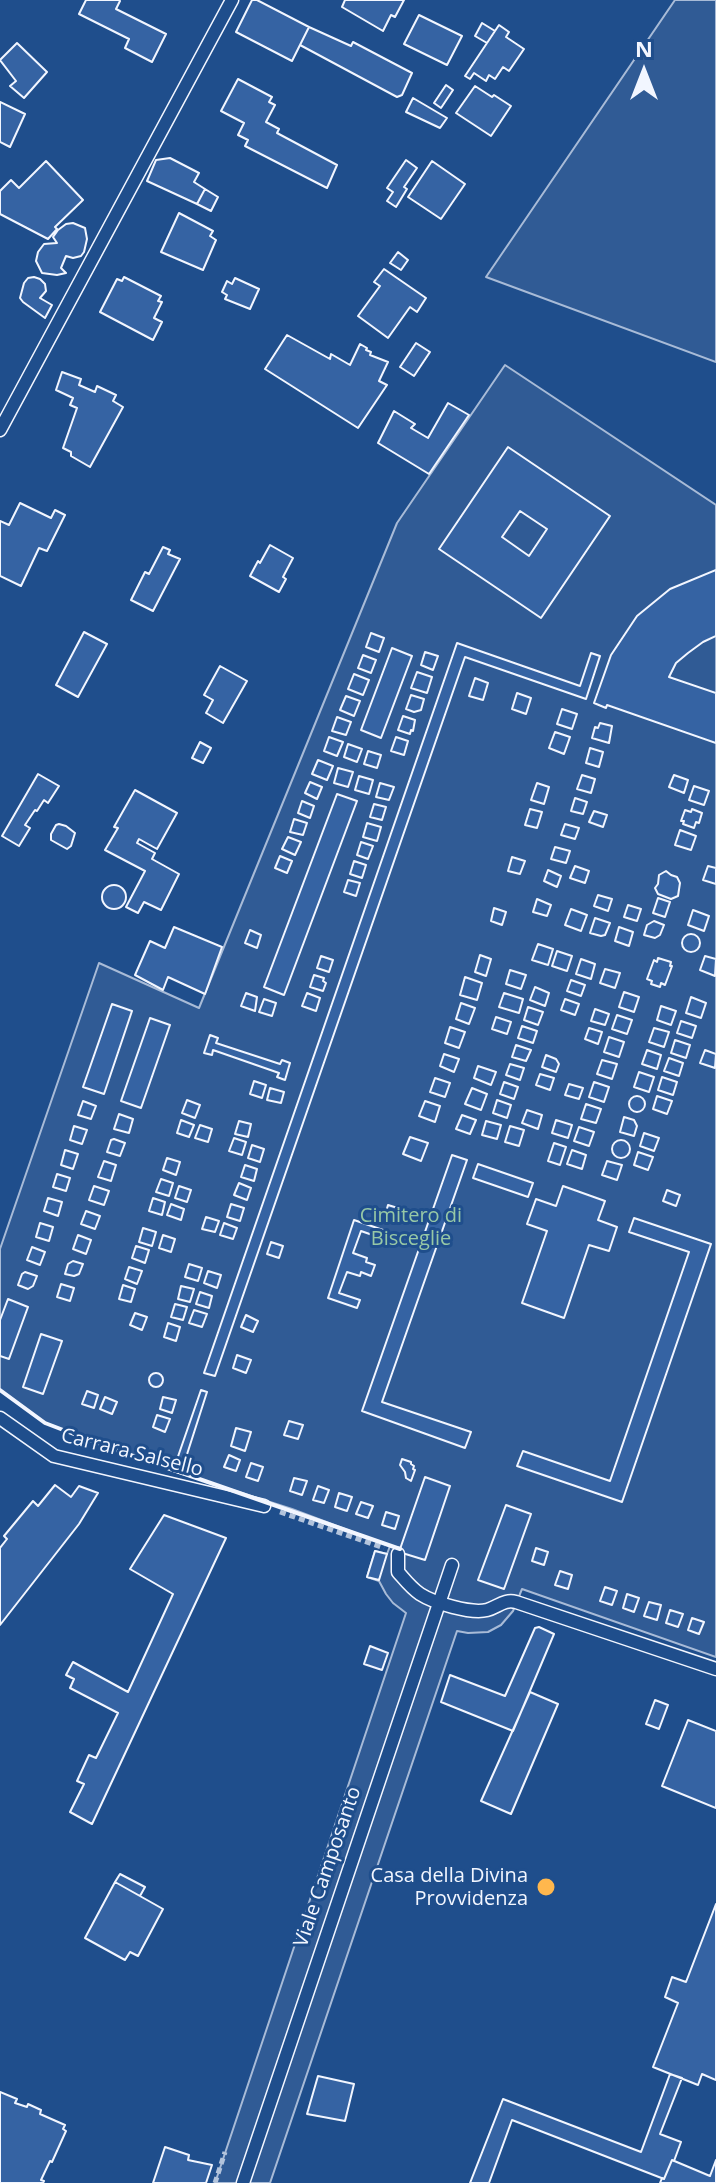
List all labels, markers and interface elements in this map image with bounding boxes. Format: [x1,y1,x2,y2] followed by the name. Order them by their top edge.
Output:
[604,32,684,112] north arrow
[635,33,653,63] text: N
[360,1204,462,1251] park label: Cimitero di Bisceglie
[58,1424,206,1482] street label: Carrara Salsello
[289,1784,367,1950] street label: Viale Camposanto
[371,1864,528,1911] place label: Casa della Divina Provvidenza
[535,1876,557,1898] marker: Casa della Divina Provvidenza

